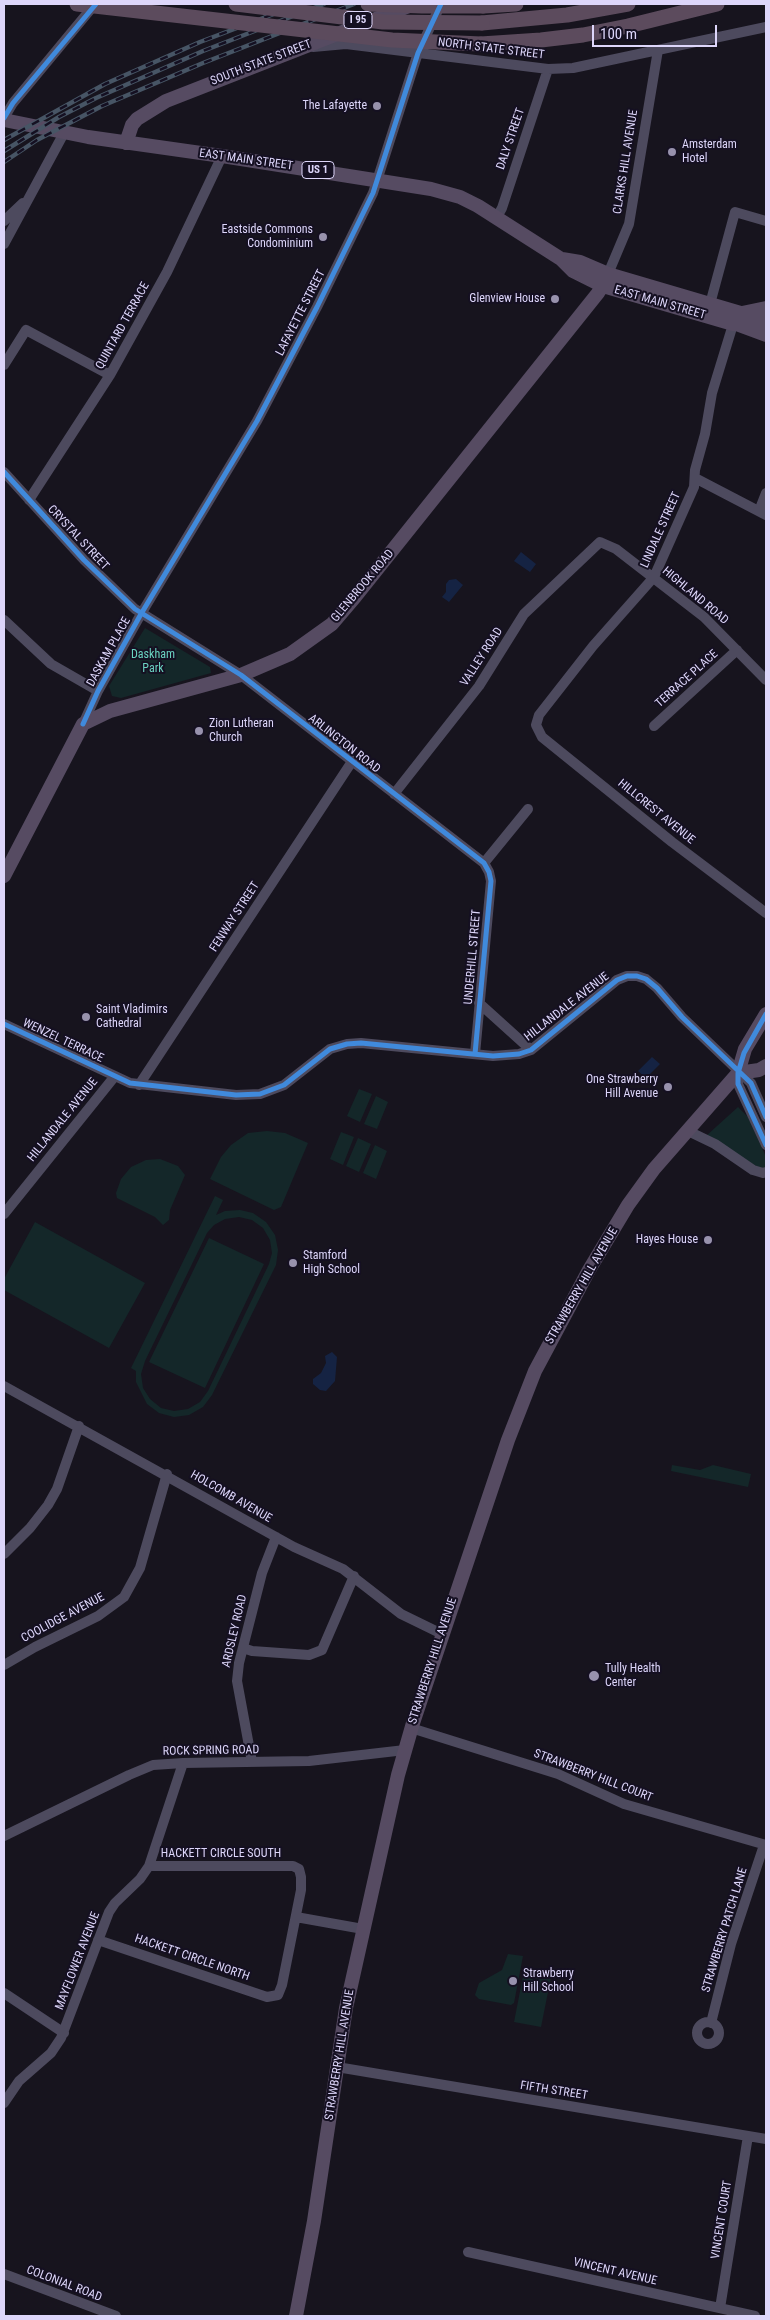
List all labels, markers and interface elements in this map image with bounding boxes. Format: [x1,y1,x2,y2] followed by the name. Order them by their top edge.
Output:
[344,12,372,28] road number: I 95
[595,15,720,47] scale bar
[600,25,637,43] text: 100 m
[437,35,545,63] street label: NORTH STATE STREET
[209,37,313,89] street label: SOUTH STATE STREET
[302,99,367,113] place label: The Lafayette
[371,100,383,112] marker: The Lafayette
[494,106,528,172] street label: DALY STREET
[611,109,641,215] street label: CLARKS HILL AVENUE
[682,138,737,166] place label: Amsterdam Hotel
[198,146,294,174] street label: EAST MAIN STREET
[666,146,678,158] marker: Amsterdam Hotel
[302,162,334,178] road number: US 1
[222,223,313,251] place label: Eastside Commons Condominium
[317,231,329,243] marker: Eastside Commons Condominium
[273,268,329,358] street label: LAFAYETTE STREET
[93,280,153,372] street label: QUINTARD TERRACE
[613,283,707,323] street label: EAST MAIN STREET
[469,292,545,306] place label: Glenview House
[549,293,561,305] marker: Glenview House
[638,490,684,570] street label: LINDALE STREET
[44,503,112,573] street label: CRYSTAL STREET
[329,547,397,625] street label: GLENBROOK ROAD
[659,564,731,628] street label: HIGHLAND ROAD
[84,615,134,689] street label: DASKAM PLACE
[458,625,506,689] street label: VALLEY ROAD
[653,647,721,711] street label: TERRACE PLACE
[131,648,175,676] park label: Daskham Park
[305,711,383,777] street label: ARLINGTON ROAD
[209,717,274,745] place label: Zion Lutheran Church
[193,725,205,737] marker: Zion Lutheran Church
[615,776,697,848] street label: HILLCREST AVENUE
[207,879,263,955] street label: FENWAY STREET
[462,909,484,1005] street label: UNDERHILL STREET
[522,969,612,1045] street label: HILLANDALE AVENUE
[96,1003,168,1031] place label: Saint Vladimirs Cathedral
[80,1011,92,1023] marker: Saint Vladimirs Cathedral
[20,1016,106,1066] street label: WENZEL TERRACE
[586,1073,658,1101] place label: One Strawberry Hill Avenue
[25,1075,101,1165] street label: HILLANDALE AVENUE
[662,1081,674,1093] marker: One Strawberry Hill Avenue
[543,1225,621,1347] street label: STRAWBERRY HILL AVENUE
[636,1233,698,1247] place label: Hayes House
[702,1234,714,1246] marker: Hayes House
[303,1249,360,1277] place label: Stamford High School
[287,1257,299,1269] marker: Stamford High School
[188,1468,274,1526] street label: HOLCOMB AVENUE
[19,1590,107,1646] street label: COOLIDGE AVENUE
[220,1593,250,1669] street label: ARDSLEY ROAD
[406,1596,460,1726] street label: STRAWBERRY HILL AVENUE
[605,1662,661,1690] place label: Tully Health Center
[587,1669,601,1683] marker: Tully Health Center
[163,1743,259,1759] street label: ROCK SPRING ROAD
[532,1747,654,1805] street label: STRAWBERRY HILL COURT
[161,1847,281,1861] street label: HACKETT CIRCLE SOUTH
[699,1866,751,1994] street label: STRAWBERRY PATCH LANE
[53,1910,103,2012] street label: MAYFLOWER AVENUE
[133,1932,251,1984] street label: HACKETT CIRCLE NORTH
[523,1967,574,1995] place label: Strawberry Hill School
[507,1975,519,1987] marker: Strawberry Hill School
[323,1989,357,2121] street label: STRAWBERRY HILL AVENUE
[519,2079,589,2103] street label: FIFTH STREET
[709,2180,735,2260] street label: VINCENT COURT
[572,2255,658,2289] street label: VINCENT AVENUE
[24,2263,104,2305] street label: COLONIAL ROAD

